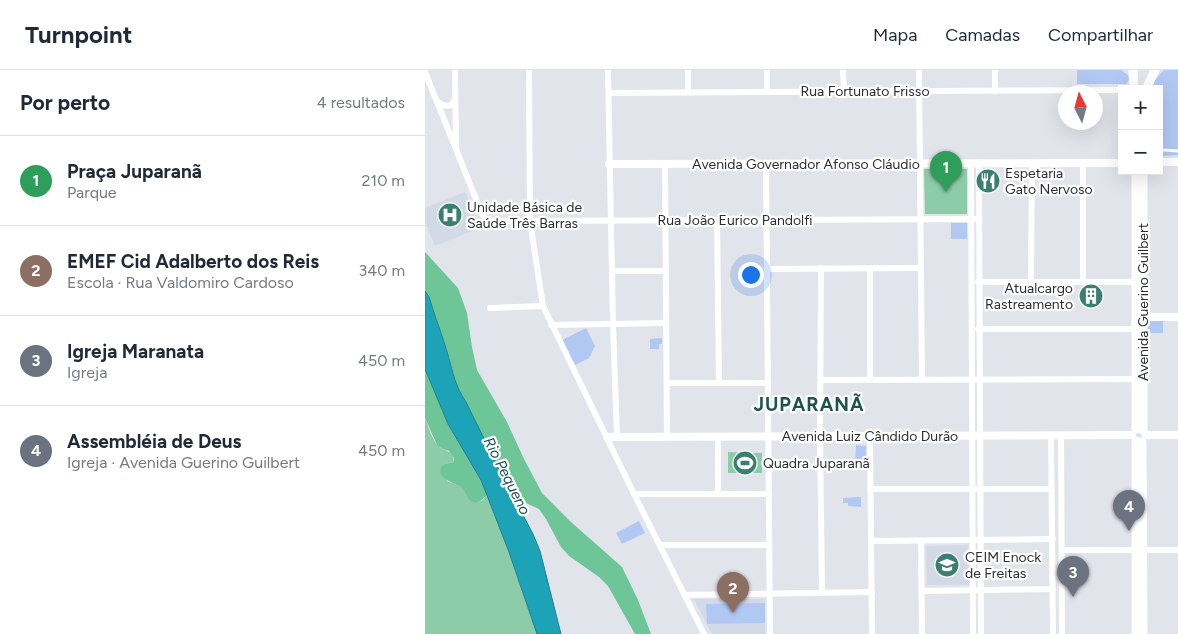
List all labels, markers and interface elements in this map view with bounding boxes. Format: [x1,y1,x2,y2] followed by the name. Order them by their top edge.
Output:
[25,20,132,49] text: Turnpoint
[873,24,917,46] text: Mapa
[945,24,1020,46] text: Camadas
[1048,24,1153,46] text: Compartilhar
[800,83,930,100] street label: Rua Fortunato Frisso
[1058,85,1103,130] north arrow
[1118,85,1163,175] map controls
[1118,85,1163,130] button: +
[20,90,110,115] text: Por perto
[317,93,405,112] text: 4 resultados
[1118,130,1163,175] button: −
[930,151,962,192] pin: 1
[692,156,920,173] street label: Avenida Governador Afonso Cláudio
[67,160,202,183] text: Praça Juparanã
[1005,165,1093,198] place label: Espetaria Gato Nervoso
[975,168,1001,194] restaurant icon: Espetaria Gato Nervoso
[33,171,39,190] text: 1
[362,171,405,190] text: 210 m
[67,183,117,202] text: Parque
[467,199,582,232] place label: Unidade Básica de Saúde Três Barras
[437,202,463,228] hospital icon: Unidade Básica de Saúde Três Barras
[657,212,813,229] street label: Rua João Eurico Pandolfi
[1135,223,1152,381] street label: Avenida Guerino Guilbert
[67,250,319,273] text: EMEF Cid Adalberto dos Reis
[31,261,41,280] text: 2
[359,261,405,280] text: 340 m
[738,262,764,288] your location
[67,273,294,292] text: Escola · Rua Valdomiro Cardoso
[985,280,1073,313] place label: Atualcargo Rastreamento
[1078,283,1104,309] building icon: Atualcargo Rastreamento
[67,340,204,363] text: Igreja Maranata
[32,351,40,370] text: 3
[358,351,405,370] text: 450 m
[67,363,107,382] text: Igreja
[753,393,865,416] district label: JUPARANÃ
[782,428,958,445] street label: Avenida Luiz Cândido Durão
[67,430,241,453] text: Assembléia de Deus
[480,434,534,518] water label: Rio Pequeno
[31,441,41,460] text: 4
[358,441,405,460] text: 450 m
[732,450,758,476] sports icon: Quadra Juparanã
[67,453,300,472] text: Igreja · Avenida Guerino Guilbert
[763,455,870,472] place label: Quadra Juparanã
[1113,490,1145,531] pin: 4
[965,549,1041,582] place label: CEIM Enock de Freitas
[934,552,960,578] school or university icon: CEIM Enock de Freitas
[1057,556,1089,597] pin: 3
[717,572,749,613] pin: 2

